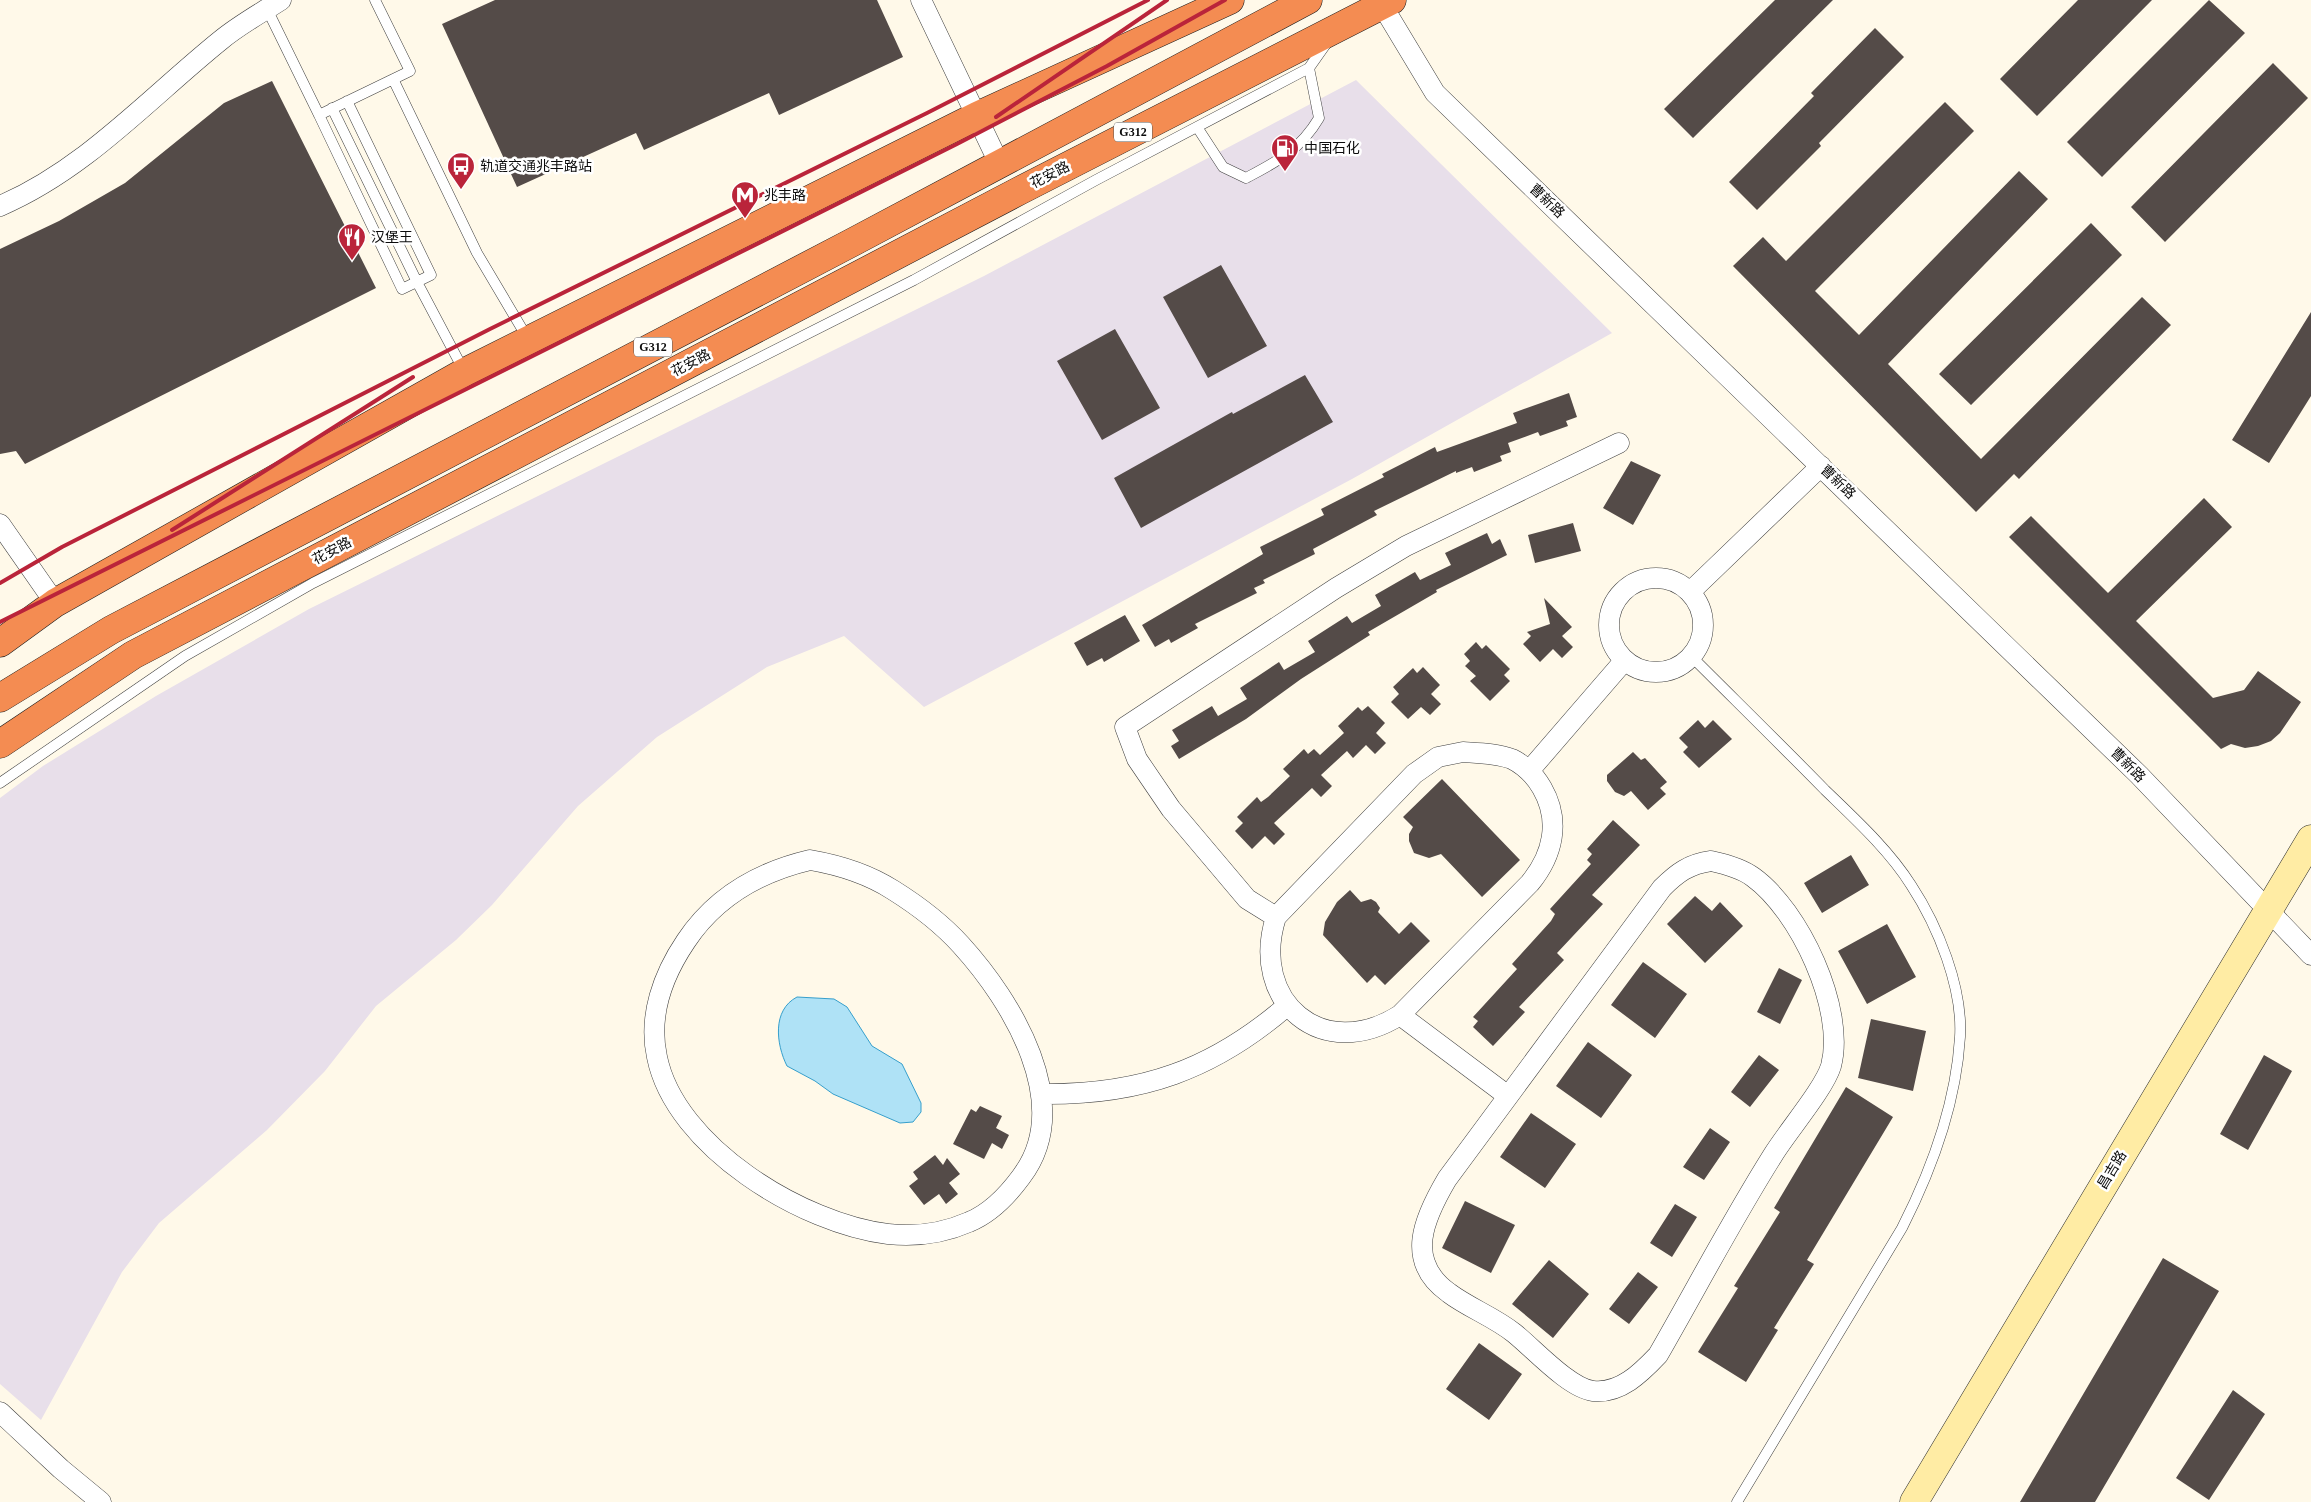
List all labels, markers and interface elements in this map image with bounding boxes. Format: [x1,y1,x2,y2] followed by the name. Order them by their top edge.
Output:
[1114,122,1152,142] road number: G312
[1270,133,1300,172] fuel station icon: 中国石化
[1304,140,1360,156] place label: 中国石化
[446,151,476,190] bus stop icon: 轨道交通兆丰路站
[480,158,592,174] place label: 轨道交通兆丰路站
[1028,159,1072,191] street label: 花安路
[730,180,760,219] metro station icon: 兆丰路
[1527,181,1567,221] street label: 曹新路
[764,188,806,203] place label: 兆丰路
[337,222,367,261] restaurant icon: 汉堡王
[371,230,413,245] place label: 汉堡王
[634,338,672,357] road number: G312
[669,347,713,379] street label: 花安路
[1818,462,1858,502] street label: 曹新路
[310,535,354,567] street label: 花安路
[2108,745,2148,785] street label: 曹新路
[2095,1148,2129,1192] street label: 昌吉路

